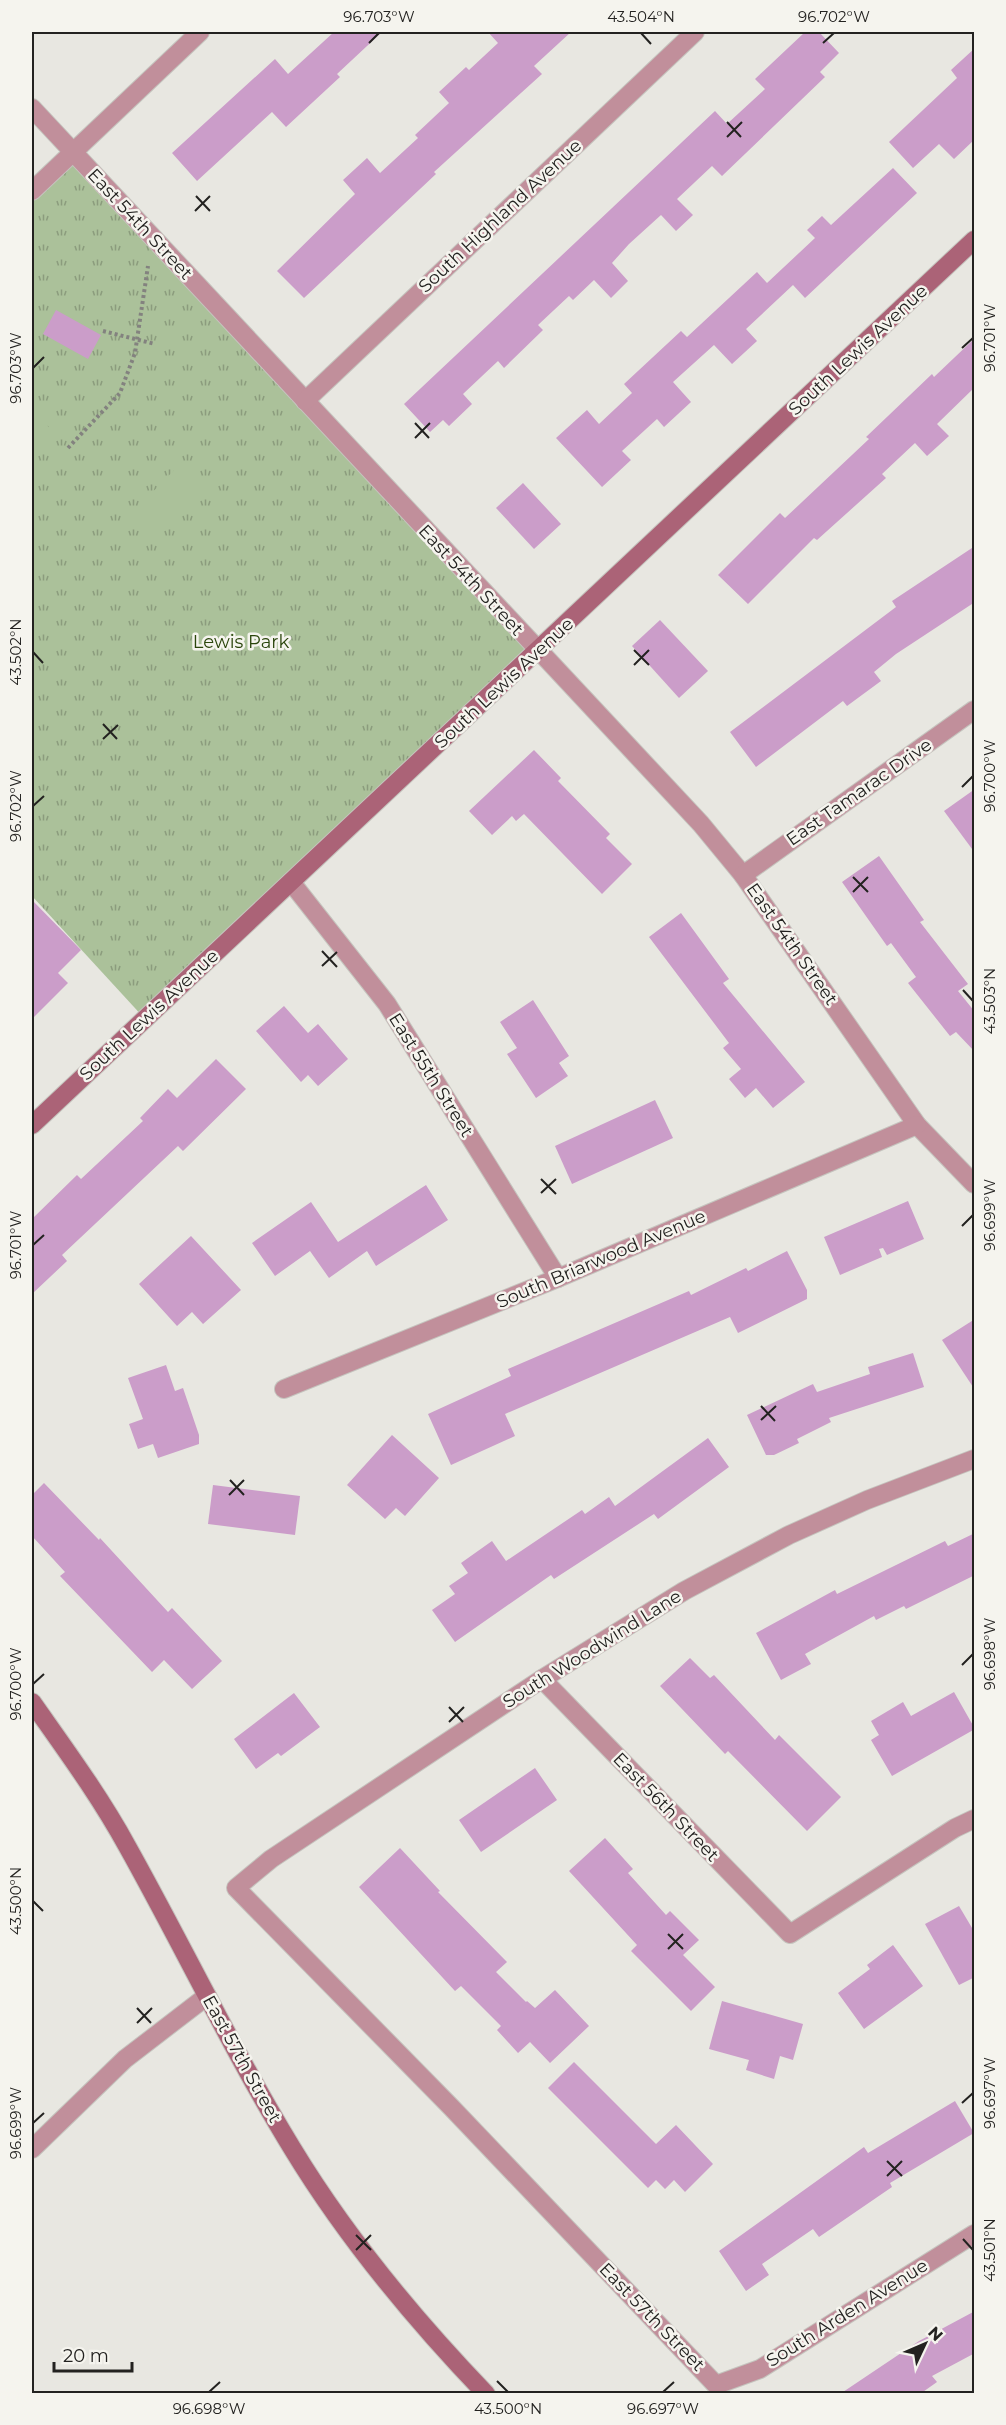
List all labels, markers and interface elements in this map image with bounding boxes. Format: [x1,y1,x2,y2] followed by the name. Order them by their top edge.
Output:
[343,7,415,26] text: 96.703°W
[607,7,675,26] text: 43.504°N
[798,7,870,26] text: 96.702°W
[414,135,586,297] street label: South Highland Avenue
[83,164,197,284] street label: East 54th Street
[784,280,932,420] street label: South Lewis Avenue
[980,303,999,372] text: 96.701°W
[6,332,25,404] text: 96.703°W
[414,520,528,640] street label: East 54th Street
[430,613,578,753] street label: South Lewis Avenue
[6,619,25,685] text: 43.502°N
[193,631,289,653] park label: Lewis Park
[782,733,936,851] street label: East Tamarac Drive
[980,739,999,813] text: 96.700°W
[6,770,25,842] text: 96.702°W
[742,879,842,1009] street label: East 54th Street
[75,945,223,1085] street label: South Lewis Avenue
[980,968,999,1034] text: 43.503°N
[384,1009,478,1141] street label: East 55th Street
[980,1179,999,1251] text: 96.699°W
[493,1205,709,1313] street label: South Briarwood Avenue
[6,1210,25,1279] text: 96.701°W
[499,1585,685,1713] street label: South Woodwind Lane
[980,1617,999,1690] text: 96.698°W
[6,1647,25,1721] text: 96.700°W
[608,1748,724,1866] street label: East 56th Street
[6,1867,25,1935] text: 43.500°N
[198,1991,286,2127] street label: East 57th Street
[980,2057,999,2129] text: 96.697°W
[6,2087,25,2159] text: 96.699°W
[980,2218,999,2282] text: 43.501°N
[762,2254,932,2372] street label: South Arden Avenue
[595,2258,709,2376] street label: East 57th Street
[895,2314,955,2374] north arrow
[924,2323,947,2345] text: N
[54,2335,132,2373] scale bar
[63,2345,109,2367] text: 20 m
[173,2399,246,2418] text: 96.698°W
[474,2399,542,2418] text: 43.500°N
[627,2399,699,2418] text: 96.697°W

